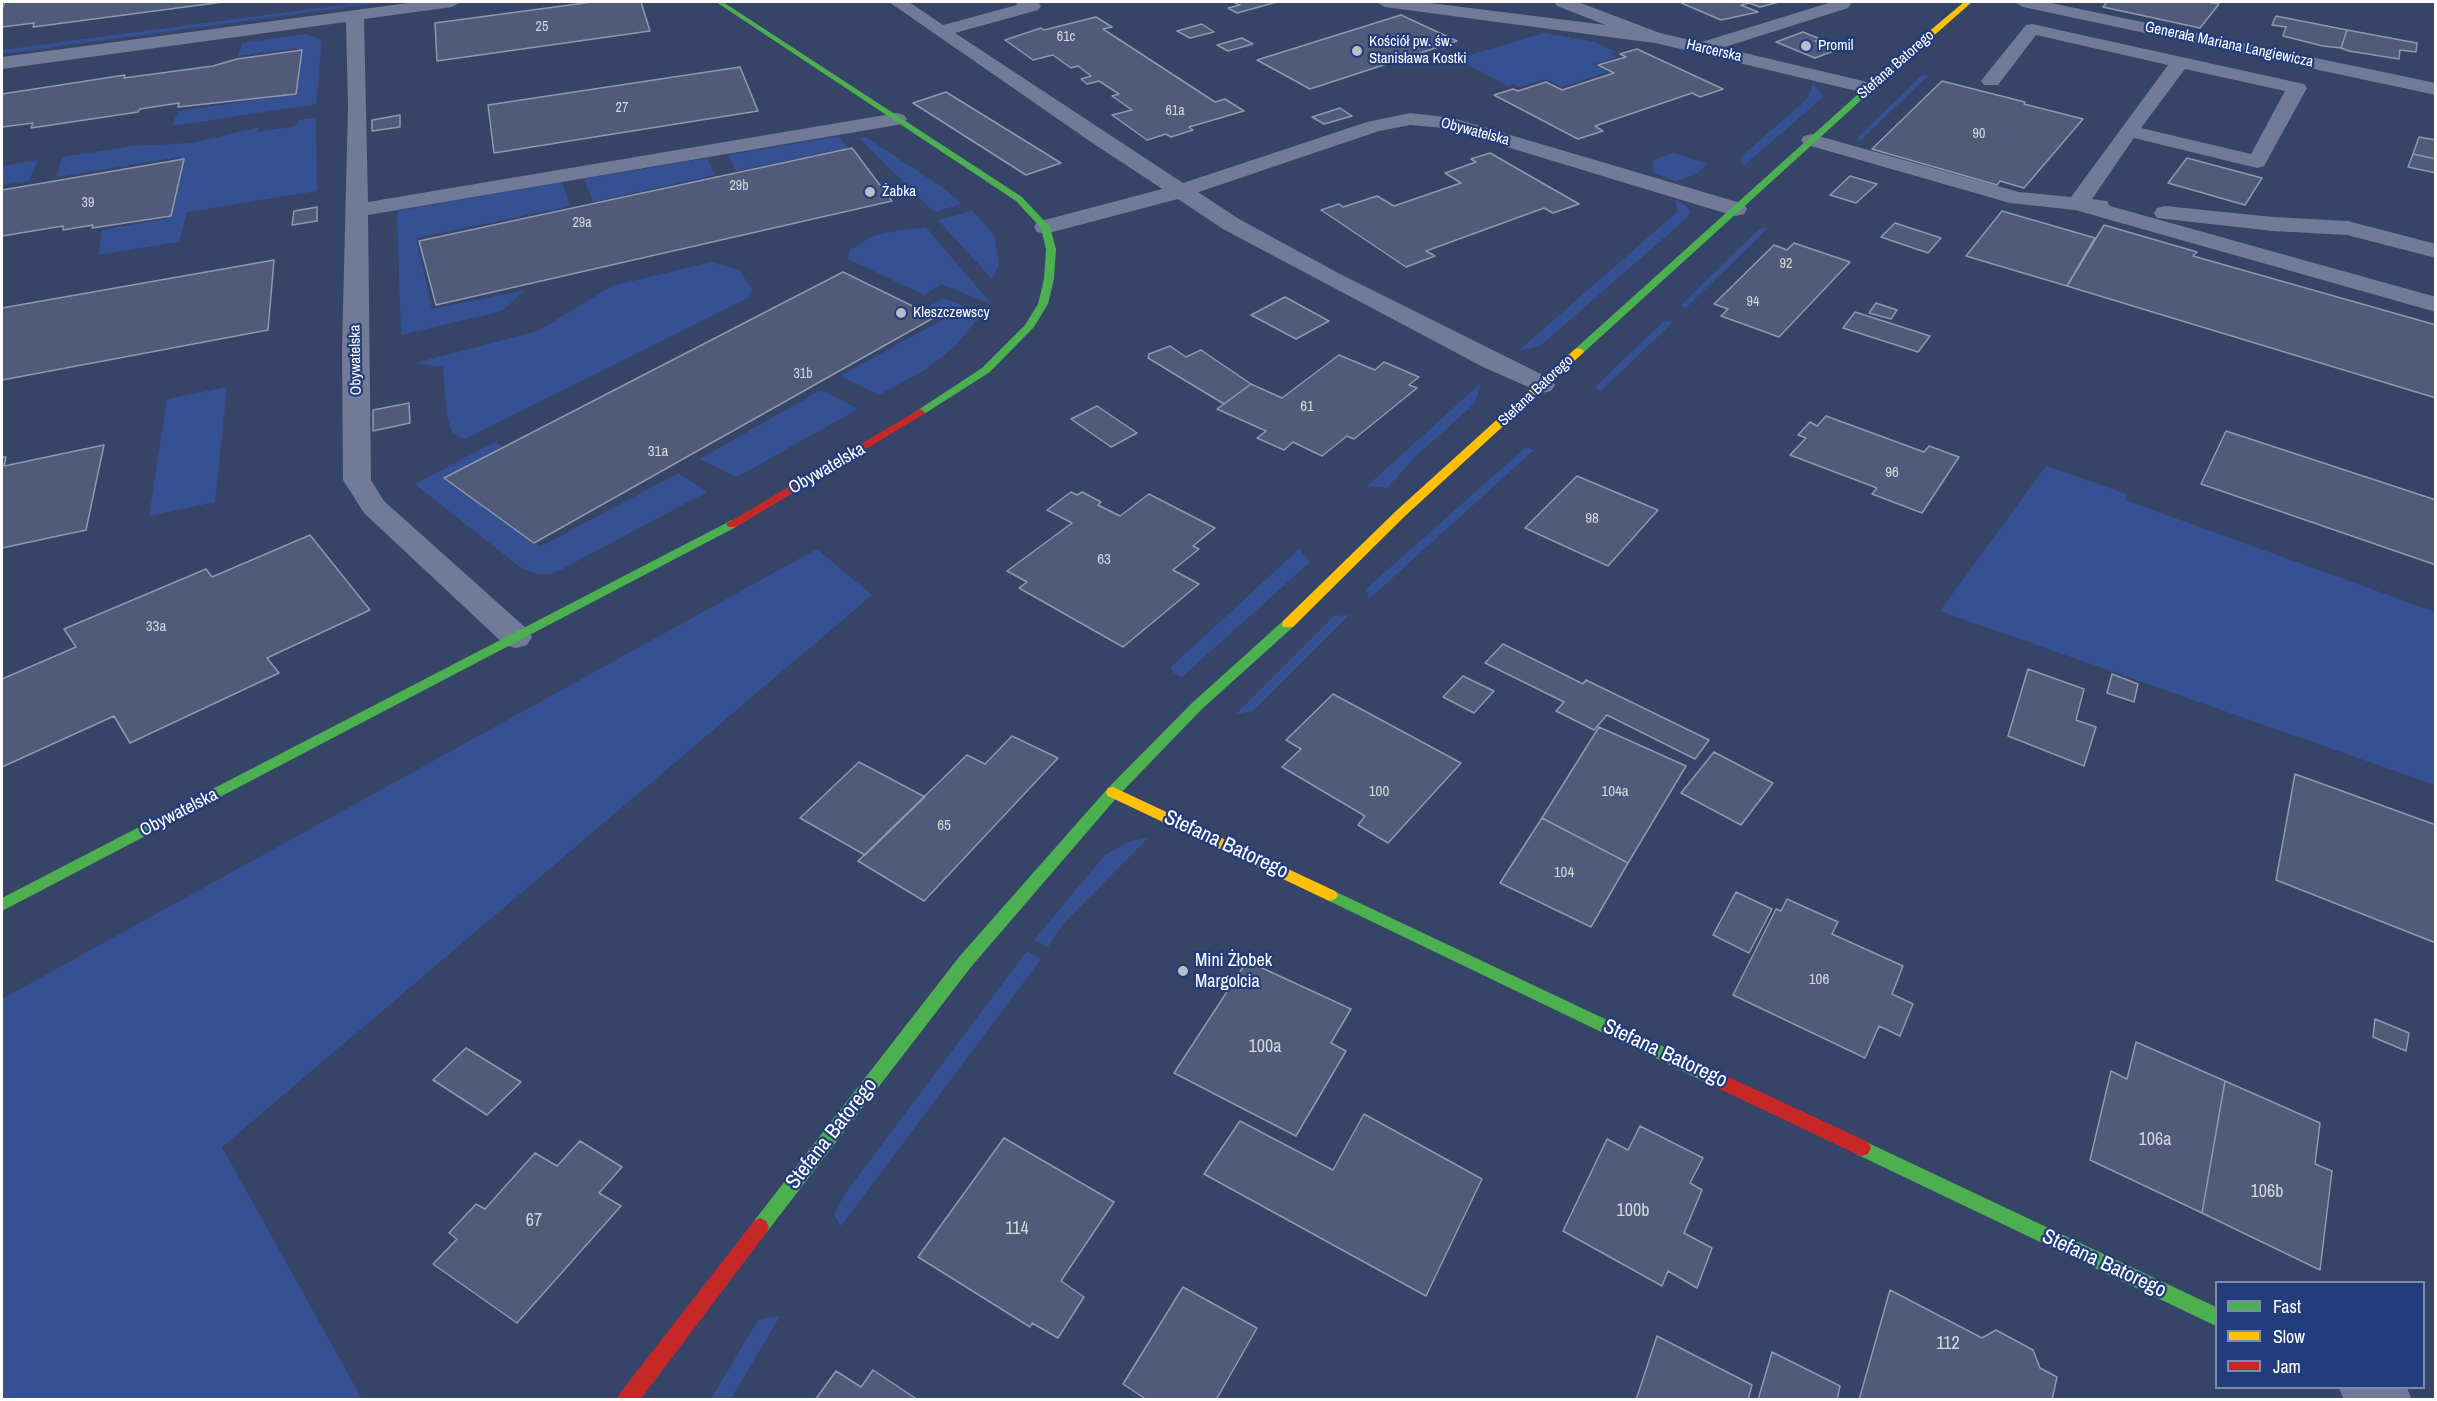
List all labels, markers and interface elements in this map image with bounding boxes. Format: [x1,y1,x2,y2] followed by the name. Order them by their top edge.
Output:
[2143,18,2315,72] street label: Generała Mariana Langiewicza
[536,19,548,35] house number: 25
[1854,27,1938,103] street label: Stefana Batorego
[1057,29,1075,45] house number: 61c
[1369,33,1467,68] place label: Kościół pw. św. Stanisława Kostki
[1685,36,1743,66] street label: Harcerska
[1818,37,1854,55] place label: Promil
[1799,39,1813,53] marker: Promil
[1350,44,1364,58] marker: Kościół pw. św. Stanisława Kostki
[616,100,628,116] house number: 27
[1165,103,1185,119] house number: 61a
[1439,114,1511,150] street label: Obywatelska
[1973,126,1985,142] house number: 90
[729,178,749,194] house number: 29b
[882,183,916,201] place label: Żabka
[863,185,877,199] marker: Żabka
[82,195,94,211] house number: 39
[572,215,592,231] house number: 29a
[1780,256,1792,272] house number: 92
[1747,294,1759,310] house number: 94
[913,304,990,322] place label: Kleszczewscy
[894,306,908,320] marker: Kleszczewscy
[346,325,366,395] street label: Obywatelska
[1495,352,1577,430] street label: Stefana Batorego
[793,366,813,382] house number: 31b
[1300,398,1314,416] house number: 61
[785,439,869,499] street label: Obywatelska
[648,443,668,461] house number: 31a
[1885,464,1899,482] house number: 96
[1585,510,1599,528] house number: 98
[1097,551,1111,569] house number: 63
[146,618,166,636] house number: 33a
[1369,783,1389,801] house number: 100
[1601,783,1629,801] house number: 104a
[136,784,222,842] street label: Obywatelska
[1160,805,1292,885] street label: Stefana Batorego
[937,817,951,835] house number: 65
[1554,864,1574,882] house number: 104
[1195,950,1272,992] place label: Mini Żłobek Margolcia
[1176,964,1190,978] marker: Mini Żłobek Margolcia
[1809,971,1829,989] house number: 106
[1599,1014,1731,1094] street label: Stefana Batorego
[1249,1036,1281,1058] house number: 100a
[781,1073,883,1195] street label: Stefana Batorego
[2139,1129,2171,1151] house number: 106a
[2251,1181,2283,1203] house number: 106b
[1617,1200,1649,1222] house number: 100b
[526,1210,542,1232] house number: 67
[1005,1218,1029,1240] house number: 114
[2038,1224,2170,1304] street label: Stefana Batorego
[2215,1281,2425,1389] legend
[2273,1294,2301,1319] text: Fast
[2273,1324,2305,1349] text: Slow
[1936,1333,1960,1355] house number: 112
[2273,1354,2301,1379] text: Jam

